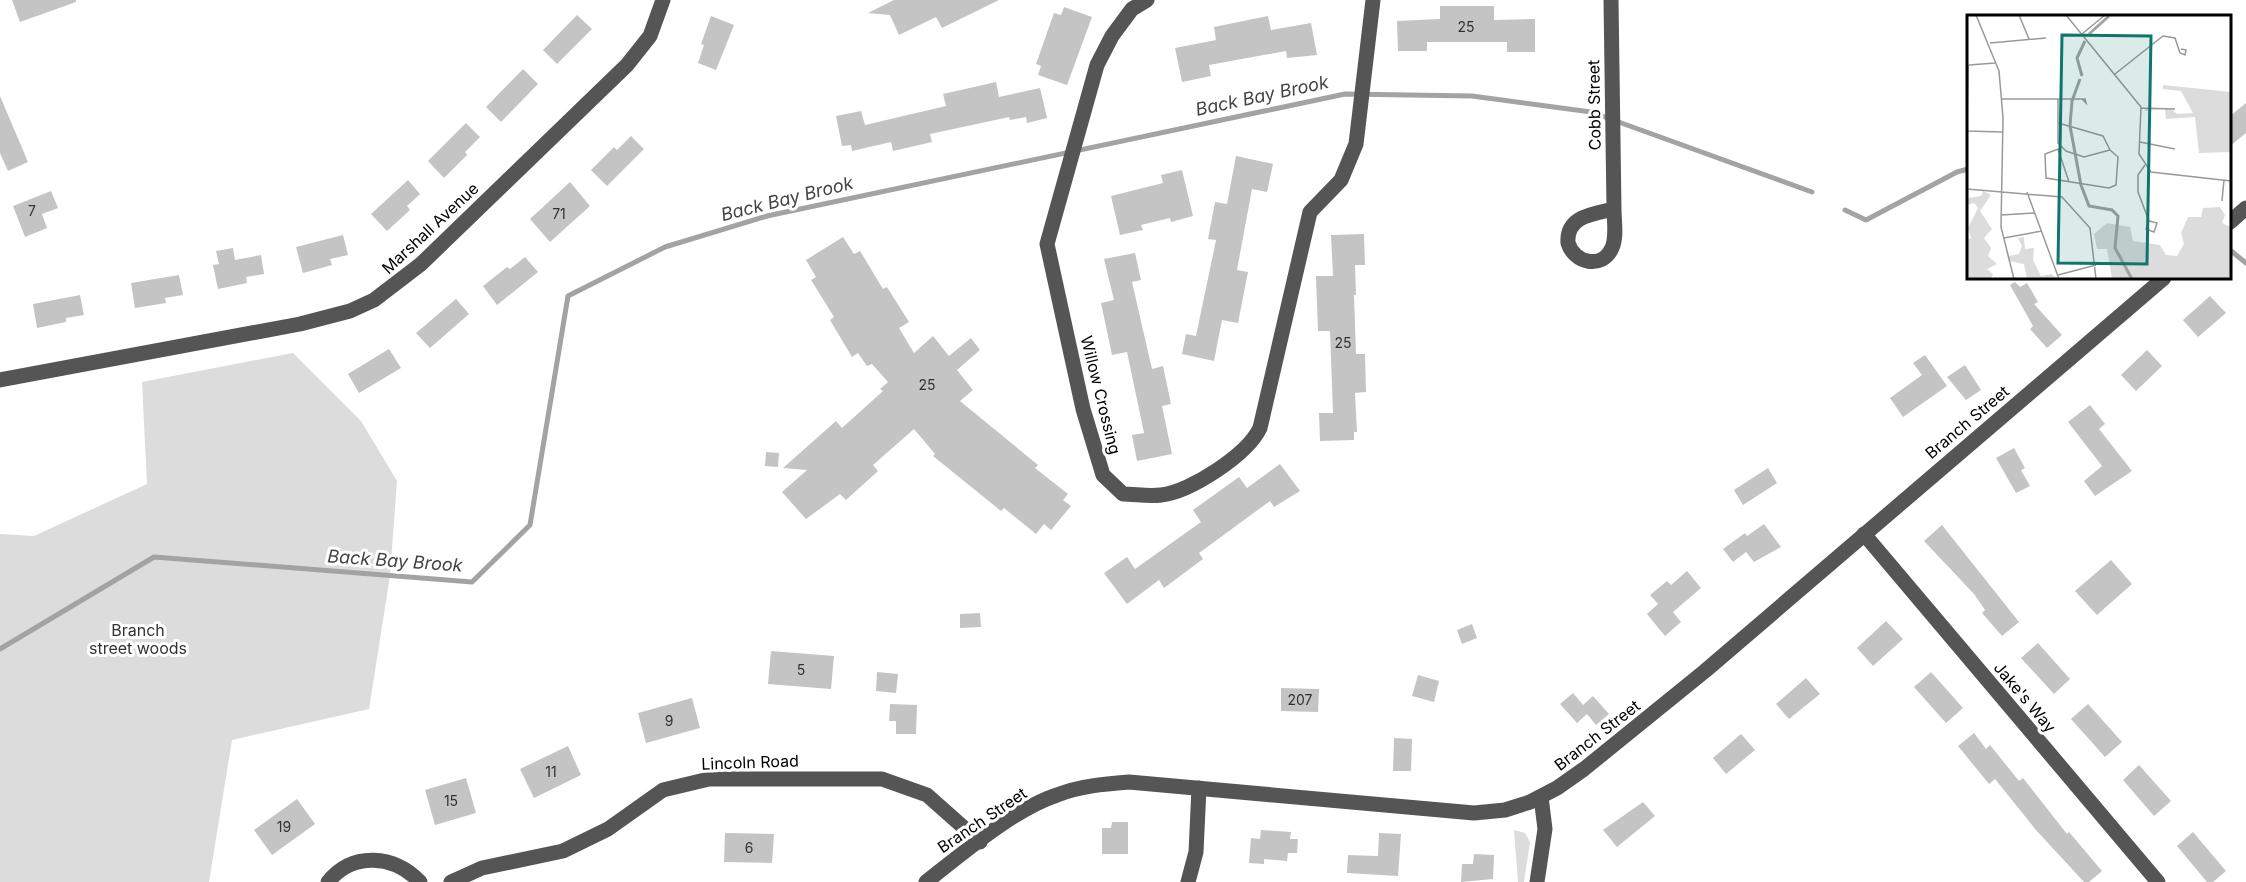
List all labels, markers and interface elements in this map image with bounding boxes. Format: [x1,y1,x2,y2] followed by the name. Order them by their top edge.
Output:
[1967,15,2231,279] inset map
[1457,18,1475,35] house number: 25
[1583,60,1605,150] street label: Cobb Street
[1193,71,1331,120] water label: Back Bay Brook
[719,172,856,225] water label: Back Bay Brook
[378,178,482,278] street label: Marshall Avenue
[28,202,36,219] house number: 7
[552,205,566,222] house number: 71
[1077,334,1125,456] street label: Willow Crossing
[1334,334,1352,351] house number: 25
[918,376,936,393] house number: 25
[1921,381,2013,463] street label: Branch Street
[327,545,464,576] water label: Back Bay Brook
[89,620,187,658] park label: Branch street woods
[1990,658,2060,736] street label: Jake's Way
[797,661,805,678] house number: 5
[1287,691,1313,708] house number: 207
[1550,695,1644,775] street label: Branch Street
[665,712,673,729] house number: 9
[701,750,799,774] street label: Lincoln Road
[545,763,557,780] house number: 11
[934,783,1030,857] street label: Branch Street
[444,792,458,809] house number: 15
[277,818,291,835] house number: 19
[745,839,753,856] house number: 6

